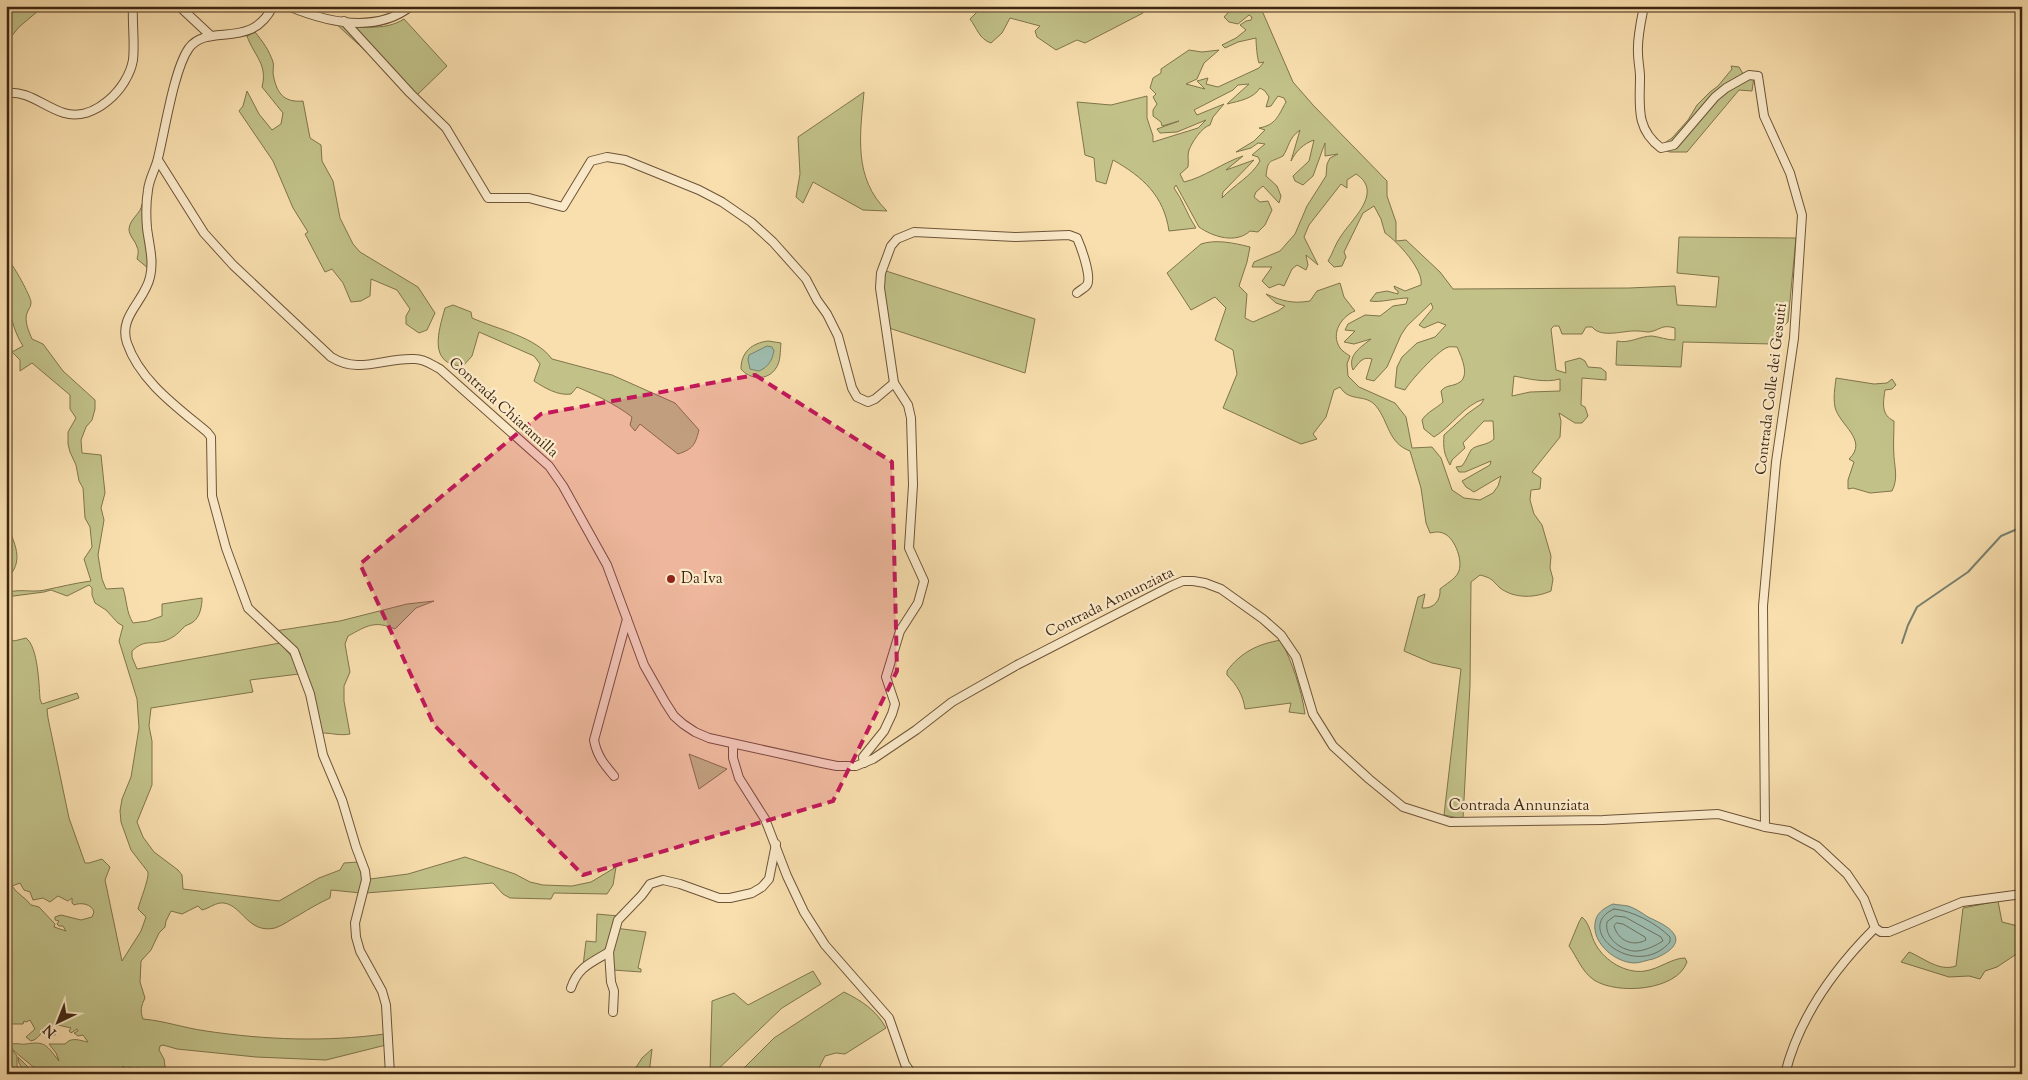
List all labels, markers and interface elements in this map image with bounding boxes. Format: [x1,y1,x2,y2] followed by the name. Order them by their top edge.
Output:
[1751,302,1793,476] street label: Contrada Colle dei Gesuiti
[444,353,562,463] street label: Contrada Chiaramilla
[1042,563,1178,643] street label: Contrada Annunziata
[681,569,723,590] place label: Da Iva
[665,573,677,585] marker: Da Iva
[1449,796,1589,817] street label: Contrada Annunziata
[32,998,82,1048] north arrow
[40,1019,61,1041] text: N

